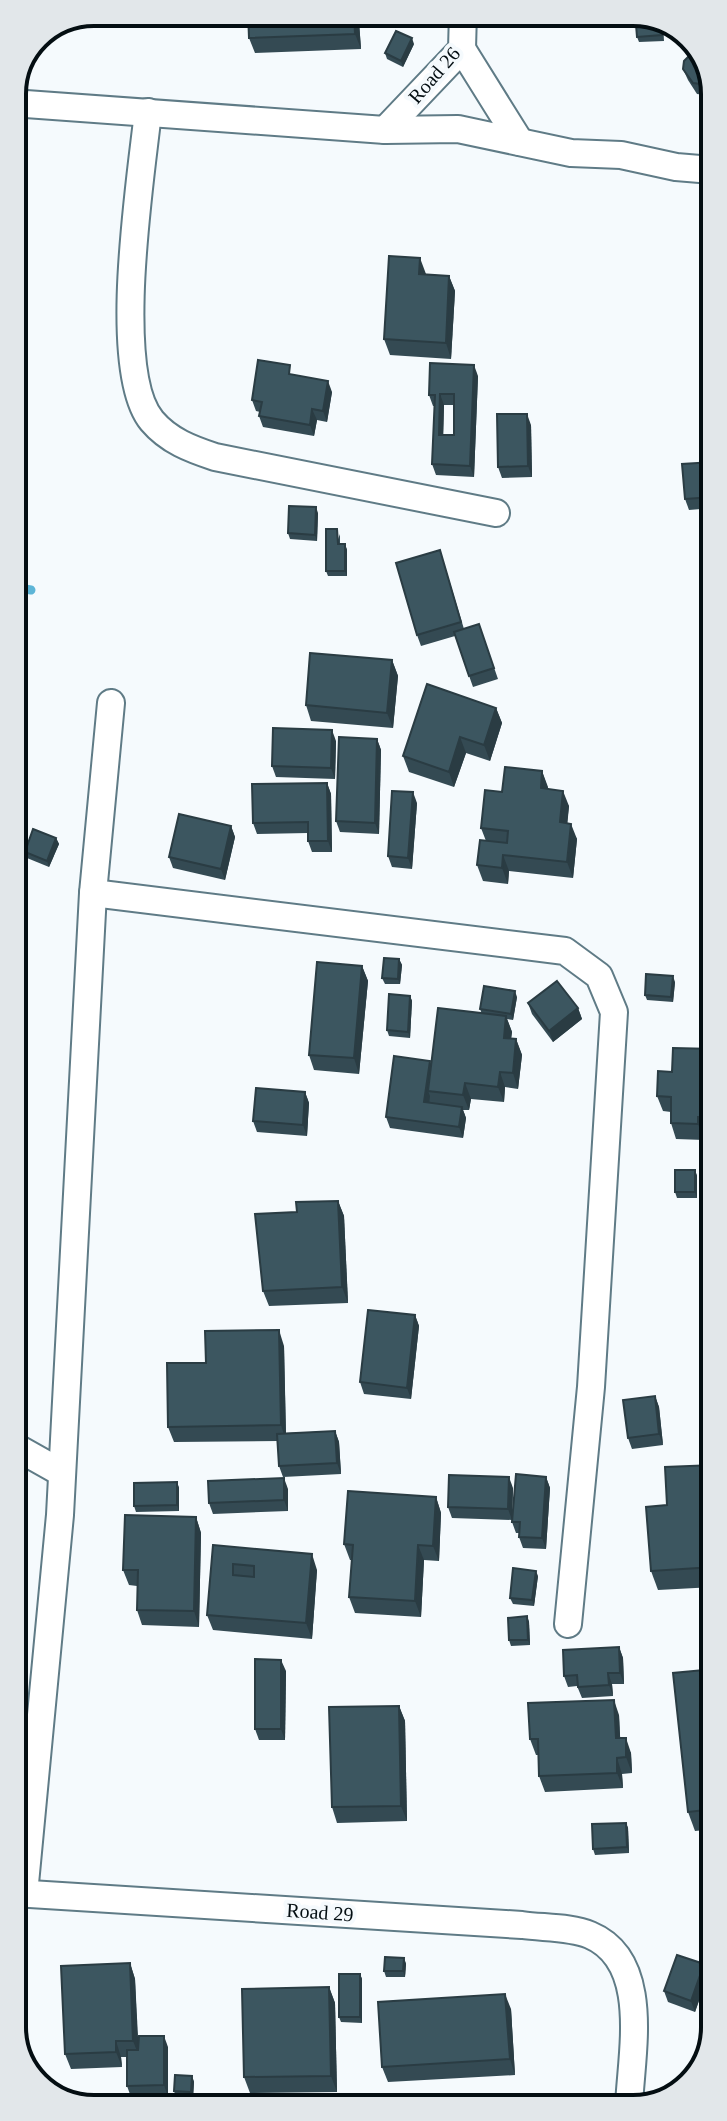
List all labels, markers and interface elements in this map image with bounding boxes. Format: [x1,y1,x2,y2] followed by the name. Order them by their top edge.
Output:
[404,42,464,108] street label: Road 26
[286,1899,354,1925] street label: Road 29

